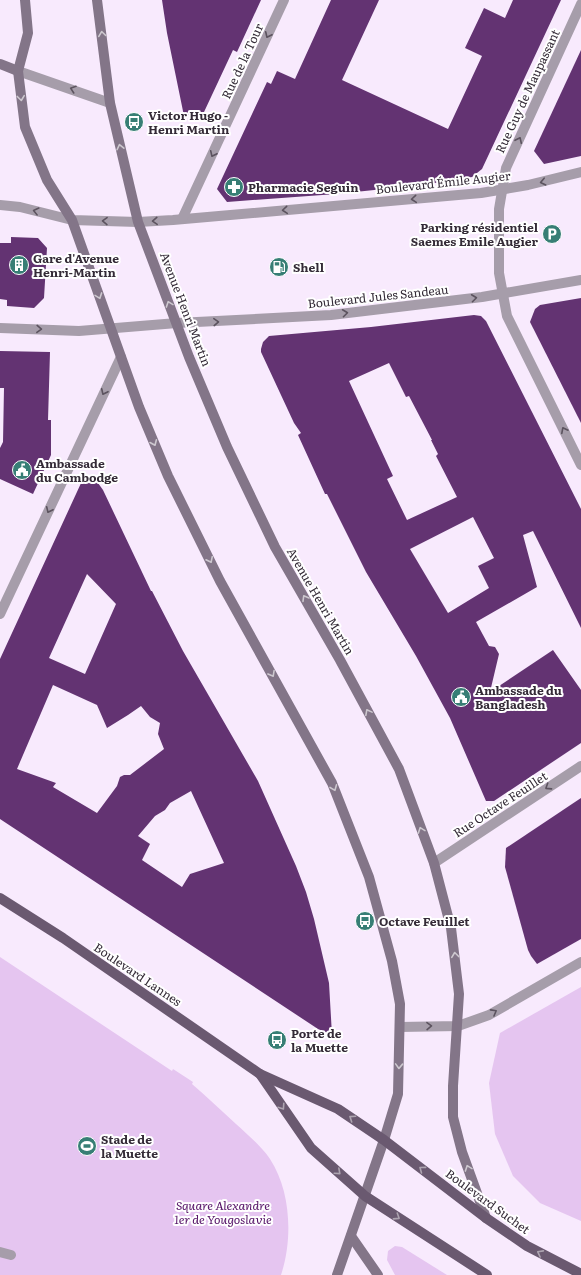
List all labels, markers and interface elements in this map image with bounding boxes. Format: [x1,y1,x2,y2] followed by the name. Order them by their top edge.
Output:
[217,20,267,102] street label: Rue de la Tour
[490,26,564,156] street label: Rue Guy de Maupassant
[97,31,106,37] one-way arrow
[265,31,273,39] one-way arrow
[70,85,77,94] one-way arrow
[16,95,25,101] one-way arrow
[148,106,230,138] place label: Victor Hugo - Henri Martin
[123,111,145,133] bus stop icon: Victor Hugo - Henri Martin
[514,136,522,144] one-way arrow
[117,144,125,150] one-way arrow
[210,149,218,157] one-way arrow
[375,166,512,198] street label: Boulevard Émile Augier
[223,176,245,198] pharmacy icon: Pharmacie Seguin
[540,177,546,185] one-way arrow
[248,178,359,196] place label: Pharmacie Seguin
[411,194,417,203] one-way arrow
[282,206,288,215] one-way arrow
[33,207,40,216] one-way arrow
[152,216,158,225] one-way arrow
[102,217,108,225] one-way arrow
[411,218,539,250] place label: Parking résidentiel Saemes Emile Augier
[541,223,563,245] parking icon: Parking résidentiel Saemes Emile Augier
[33,249,119,281] place label: Gare d'Avenue Henri-Martin
[156,249,216,369] street label: Avenue Henri Martin
[8,254,30,276] building icon: Gare d'Avenue Henri-Martin
[268,256,290,278] fuel station icon: Shell
[293,258,325,276] place label: Shell
[307,280,450,312] street label: Boulevard Jules Sandeau
[95,293,103,300] one-way arrow
[471,294,477,303] one-way arrow
[166,300,174,307] one-way arrow
[342,309,348,318] one-way arrow
[213,317,219,326] one-way arrow
[36,325,42,334] one-way arrow
[101,388,109,396] one-way arrow
[561,427,568,434] one-way arrow
[150,439,158,446] one-way arrow
[36,454,118,486] place label: Ambassade du Cambodge
[11,459,33,481] public building icon: Ambassade du Cambodge
[46,505,54,513] one-way arrow
[283,544,359,658] street label: Avenue Henri Martin
[205,556,213,563] one-way arrow
[302,595,309,602] one-way arrow
[268,670,275,677] one-way arrow
[475,681,562,713] place label: Ambassade du Bangladesh
[450,686,472,708] public building icon: Ambassade du Bangladesh
[365,708,373,716] one-way arrow
[449,767,551,841] street label: Rue Octave Feuillet
[546,782,553,789] one-way arrow
[330,785,338,792] one-way arrow
[418,826,426,833] one-way arrow
[354,910,376,932] bus stop icon: Octave Feuillet
[379,912,470,930] place label: Octave Feuillet
[91,938,186,1010] street label: Boulevard Lannes
[450,952,459,958] one-way arrow
[490,1009,497,1016] one-way arrow
[426,1022,432,1031] one-way arrow
[291,1024,348,1056] place label: Porte de la Muette
[266,1029,288,1051] bus stop icon: Porte de la Muette
[395,1063,403,1069] one-way arrow
[277,1102,284,1109] one-way arrow
[349,1116,356,1123] one-way arrow
[101,1130,158,1162] place label: Stade de la Muette
[76,1135,98,1157] sports icon: Stade de la Muette
[442,1164,534,1238] street label: Boulevard Suchet
[465,1165,473,1172] one-way arrow
[419,1166,426,1174] one-way arrow
[333,1167,341,1174] one-way arrow
[174,1196,272,1228] park label: Square Alexandre 1er de Yougoslavie
[393,1212,400,1219] one-way arrow
[536,1250,544,1258] one-way arrow

